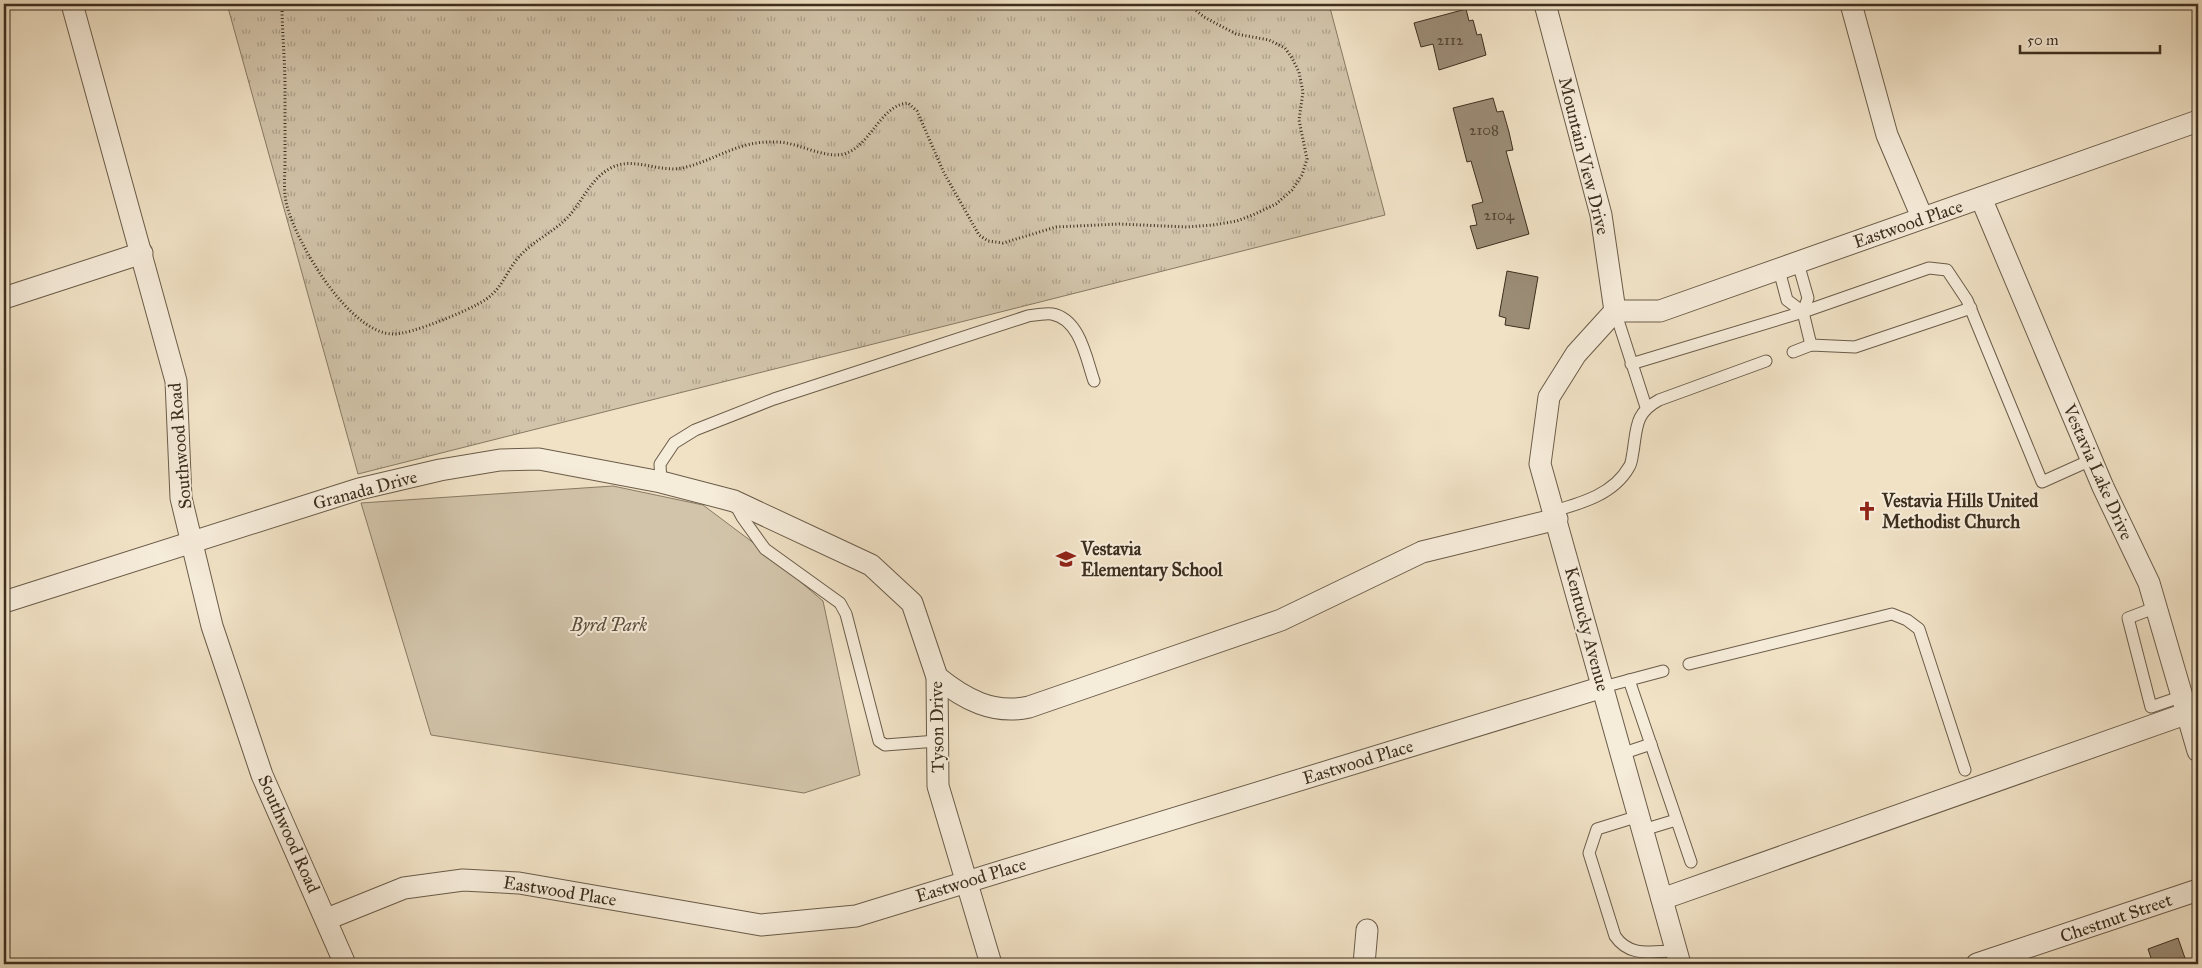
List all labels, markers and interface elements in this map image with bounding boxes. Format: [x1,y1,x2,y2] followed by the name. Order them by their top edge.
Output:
[2020,22,2160,54] scale bar
[1437,31,1464,49] house number: 2112
[2027,31,2059,49] text: 50 m
[1554,75,1614,237] street label: Mountain View Drive
[1469,121,1499,139] house number: 2108
[1850,195,1966,253] street label: Eastwood Place
[1484,206,1515,224] house number: 2104
[164,382,196,510] street label: Southwood Road
[2058,400,2138,543] street label: Vestavia Lake Drive
[310,466,420,514] street label: Granada Drive
[1881,490,2039,533] place label: Vestavia Hills United Methodist Church
[1856,500,1878,522] church icon: Vestavia Hills United Methodist Church
[1080,538,1224,582] place label: Vestavia Elementary School
[1055,548,1077,570] school or university icon: Vestavia Elementary School
[1560,564,1614,694] street label: Kentucky Avenue
[570,614,647,636] park label: Byrd Park
[925,681,949,773] street label: Tyson Drive
[1300,735,1416,789] street label: Eastwood Place
[253,772,325,896] street label: Southwood Road
[913,853,1029,907] street label: Eastwood Place
[502,871,618,911] street label: Eastwood Place
[2057,888,2175,947] street label: Chestnut Street

